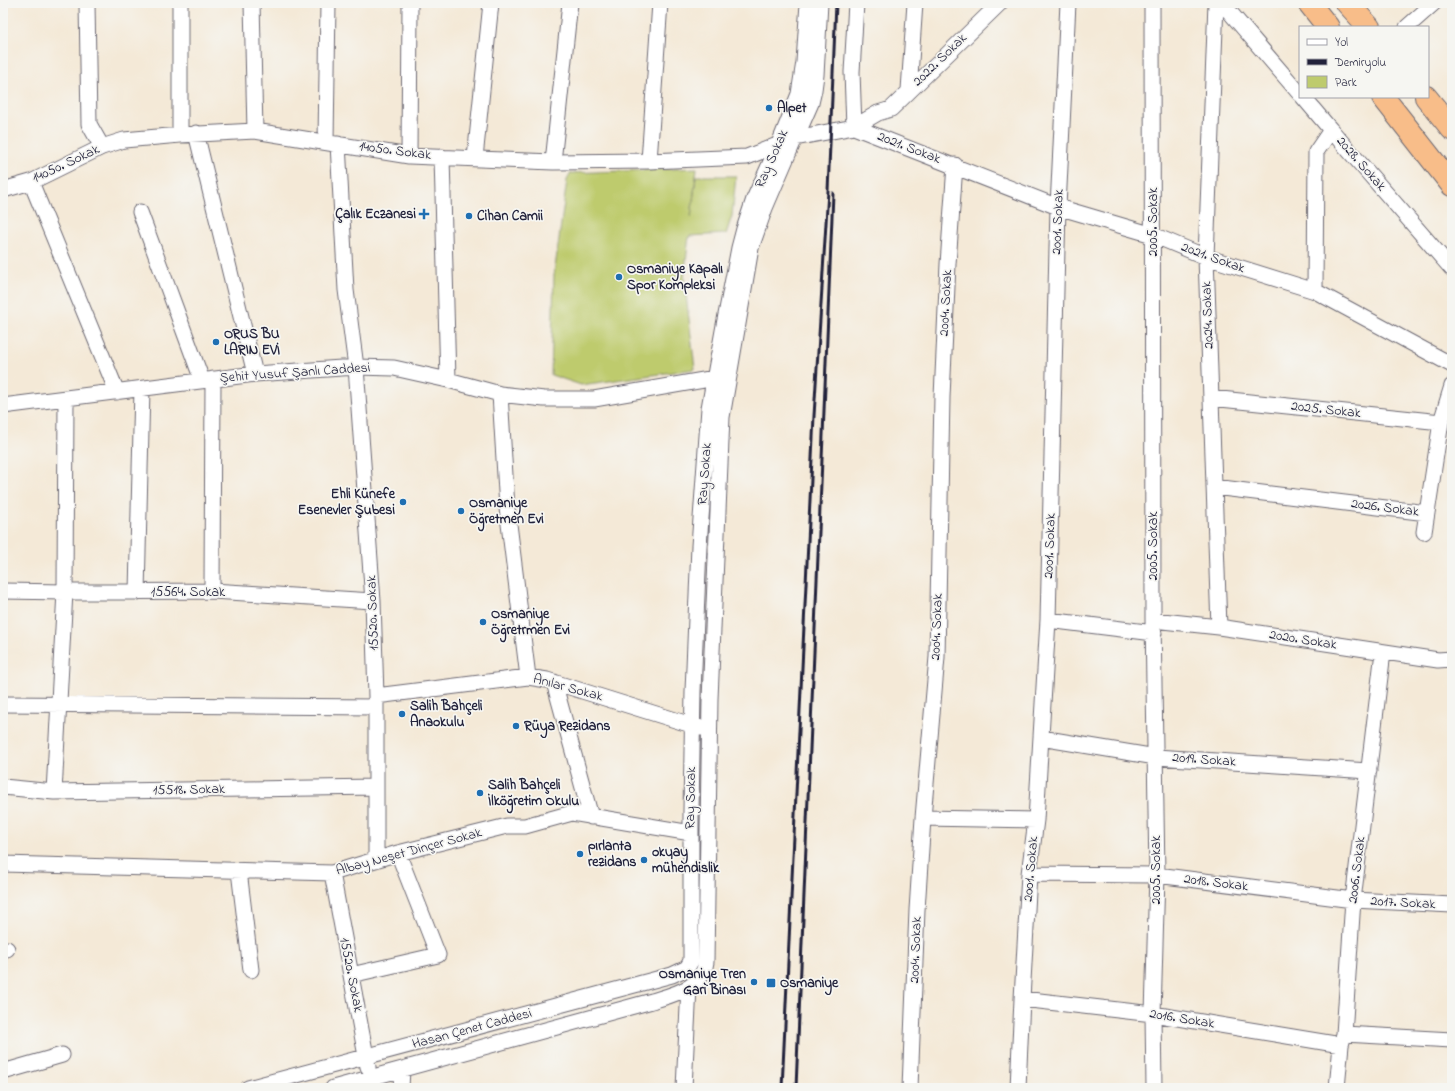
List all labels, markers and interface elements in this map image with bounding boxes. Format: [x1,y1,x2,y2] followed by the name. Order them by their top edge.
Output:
[1299,26,1429,98] legend
[908,28,973,92] street label: 2022. Sokak
[1335,34,1348,52] text: Yol
[1334,54,1386,73] text: Demiryolu
[1335,74,1357,92] text: Park
[777,98,807,119] place label: Alpet
[764,103,774,113] marker: Alpet
[750,126,796,192] street label: Ray Sokak
[874,126,945,170] street label: 2021. Sokak
[1331,132,1392,197] street label: 2028. Sokak
[358,136,433,166] street label: 14050. Sokak
[29,139,104,189] street label: 14050. Sokak
[1143,187,1164,257] street label: 2005. Sokak
[1046,188,1070,255] street label: 2001. Sokak
[335,204,416,225] place label: Çalık Eczanesi
[477,206,543,227] place label: Cihan Camii
[419,209,429,219] marker: Çalık Eczanesi
[464,211,474,221] marker: Cihan Camii
[1178,237,1249,280] street label: 2021. Sokak
[627,259,724,296] place label: Osmaniye Kapalı Spor Kompleksi
[934,268,958,337] street label: 2004. Sokak
[614,272,624,282] marker: Osmaniye Kapalı Spor Kompleksi
[1196,280,1220,349] street label: 2024. Sokak
[224,324,280,361] place label: ORUS BU LARIN EVİ
[211,337,221,347] marker: ORUS BU LARIN EVİ
[219,357,371,389] street label: Şehit Yusuf Şanlı Caddesi
[1290,396,1363,424] street label: 2025. Sokak
[692,441,719,506] street label: Ray Sokak
[298,484,396,521] place label: Ehli Künefe Esenevler Şubesi
[469,493,544,532] place label: Osmaniye Öğretmen Evi
[1350,493,1421,523] street label: 2026. Sokak
[398,497,408,507] marker: Ehli Künefe Esenevler Şubesi
[456,506,466,516] marker: Osmaniye Öğretmen Evi
[1143,511,1164,581] street label: 2005. Sokak
[1038,512,1062,579] street label: 2001. Sokak
[361,574,385,651] street label: 15520. Sokak
[151,582,226,603] street label: 15564. Sokak
[925,592,949,661] street label: 2004. Sokak
[491,604,571,643] place label: Osmaniye Öğretrmen Evi
[478,617,488,627] marker: Osmaniye Öğretrmen Evi
[1268,624,1339,656] street label: 2020. Sokak
[531,669,606,708] street label: Anılar Sokak
[410,696,483,733] place label: Salih Bahçeli Anaokulu
[397,709,407,719] marker: Salih Bahçeli Anaokulu
[523,716,610,739] place label: Rüya Rezidans
[511,721,521,731] marker: Rüya Rezidans
[1171,747,1237,773] street label: 2019. Sokak
[680,766,703,829] street label: Ray Sokak
[488,775,579,814] place label: Salih Bahçeli İlköğretim Okulu
[153,779,226,801] street label: 15518. Sokak
[475,788,485,798] marker: Salih Bahçeli İlköğretim Okulu
[334,822,485,883] street label: Albay Neşet Dinçer Sokak
[1342,834,1372,905] street label: 2006. Sokak
[1018,835,1044,903] street label: 2001. Sokak
[1146,835,1167,905] street label: 2005. Sokak
[588,836,636,873] place label: pırlanta rezidans
[652,842,720,879] place label: okyay mühendislik
[575,849,585,859] marker: pırlanta rezidans
[639,855,649,865] marker: okyay mühendislik
[1183,869,1250,897] street label: 2018. Sokak
[1370,891,1437,915] street label: 2017. Sokak
[904,915,928,984] street label: 2004. Sokak
[333,936,369,1015] street label: 15520. Sokak
[659,964,746,1001] place label: Osmaniye Tren Garı Binası
[780,973,839,996] place label: Osmaniye
[749,977,759,987] marker: Osmaniye Tren Garı Binası
[765,977,777,989] marker: Osmaniye
[410,1003,534,1055] street label: Hasan Çenet Caddesi
[1148,1003,1217,1035] street label: 2016. Sokak

